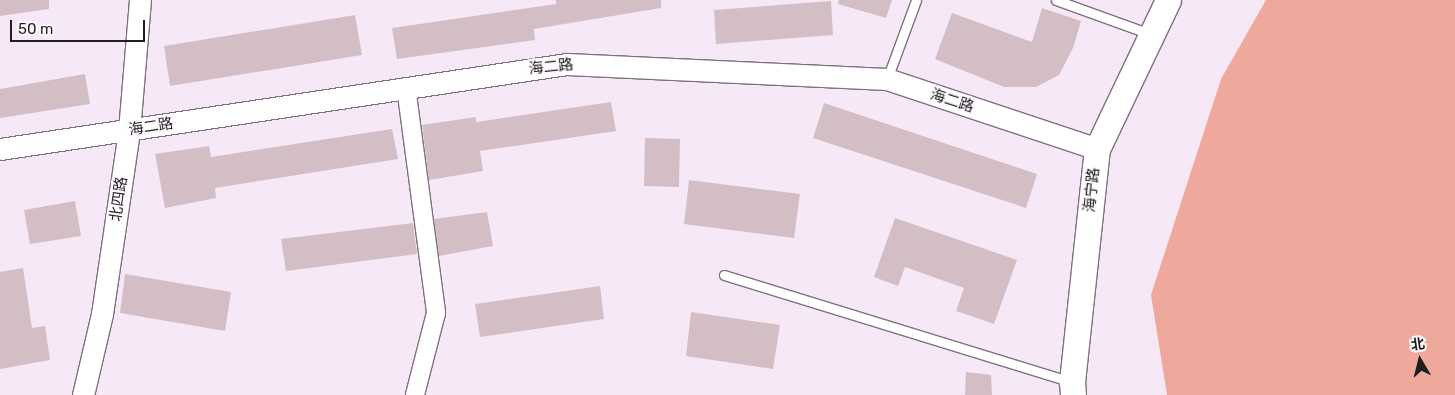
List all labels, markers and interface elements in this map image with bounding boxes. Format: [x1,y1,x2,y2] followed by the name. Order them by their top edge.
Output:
[12,10,148,42] scale bar
[18,20,53,38] text: 50 m
[528,56,574,78] street label: 海二路
[928,85,976,117] street label: 海二路
[127,115,175,139] street label: 海二路
[1081,167,1103,213] street label: 海宁路
[107,175,131,223] street label: 北四路
[1395,335,1445,385] north arrow
[1410,335,1426,354] text: 北

